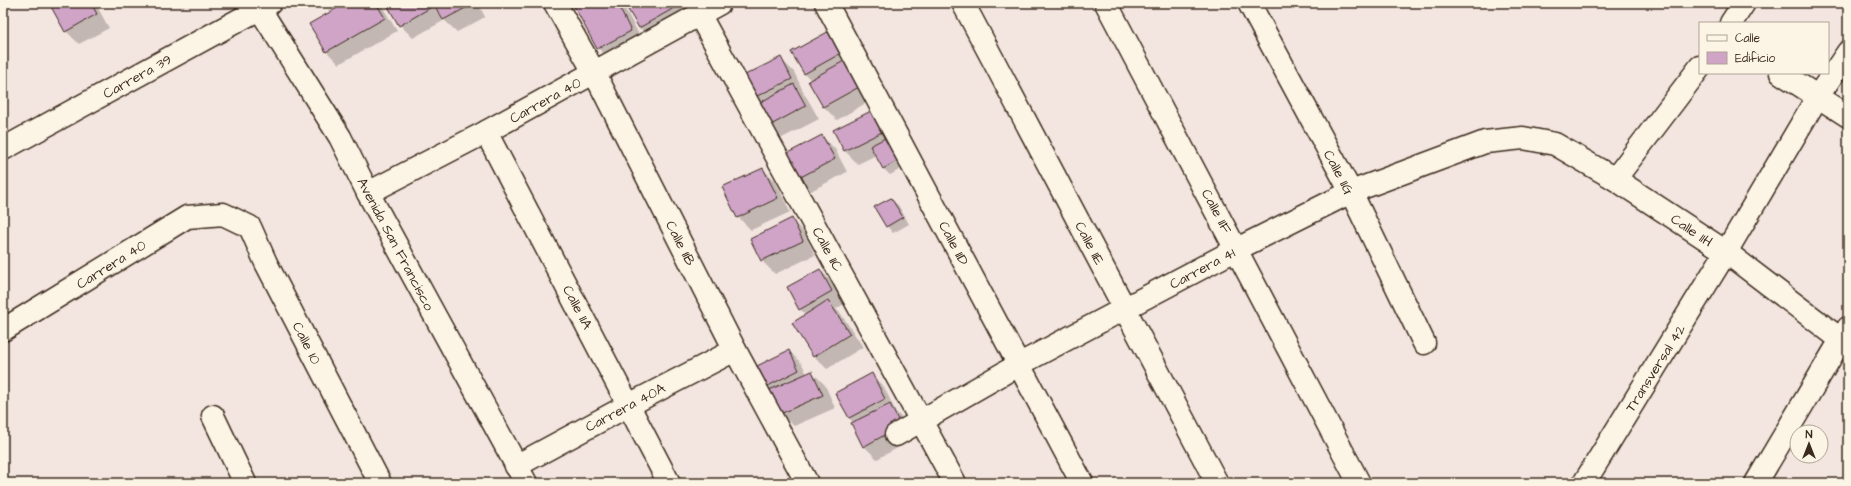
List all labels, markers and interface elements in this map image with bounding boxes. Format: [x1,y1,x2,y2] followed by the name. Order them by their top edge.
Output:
[1699,22,1829,74] legend
[1735,30,1760,47] text: Calle
[100,50,175,104] street label: Carrera 39
[1735,50,1775,67] text: Edificio
[506,73,585,129] street label: Carrera 40
[1318,147,1358,199] street label: Calle 11G
[352,175,439,315] street label: Avenida San Francisco
[1196,186,1236,238] street label: Calle 11F
[1666,209,1717,252] street label: Calle 11H
[660,217,700,269] street label: Calle 11B
[933,218,973,269] street label: Calle 11D
[1069,218,1109,269] street label: Calle 11E
[807,224,848,275] street label: Calle 11C
[73,235,150,294] street label: Carrera 40
[1166,243,1239,295] street label: Carrera 41
[557,282,597,333] street label: Calle 11A
[287,319,325,368] street label: Calle 10
[1621,321,1691,416] street label: Transversal 42
[582,378,669,437] street label: Carrera 40A
[1789,424,1829,464] north arrow
[1806,427,1813,442] text: N

